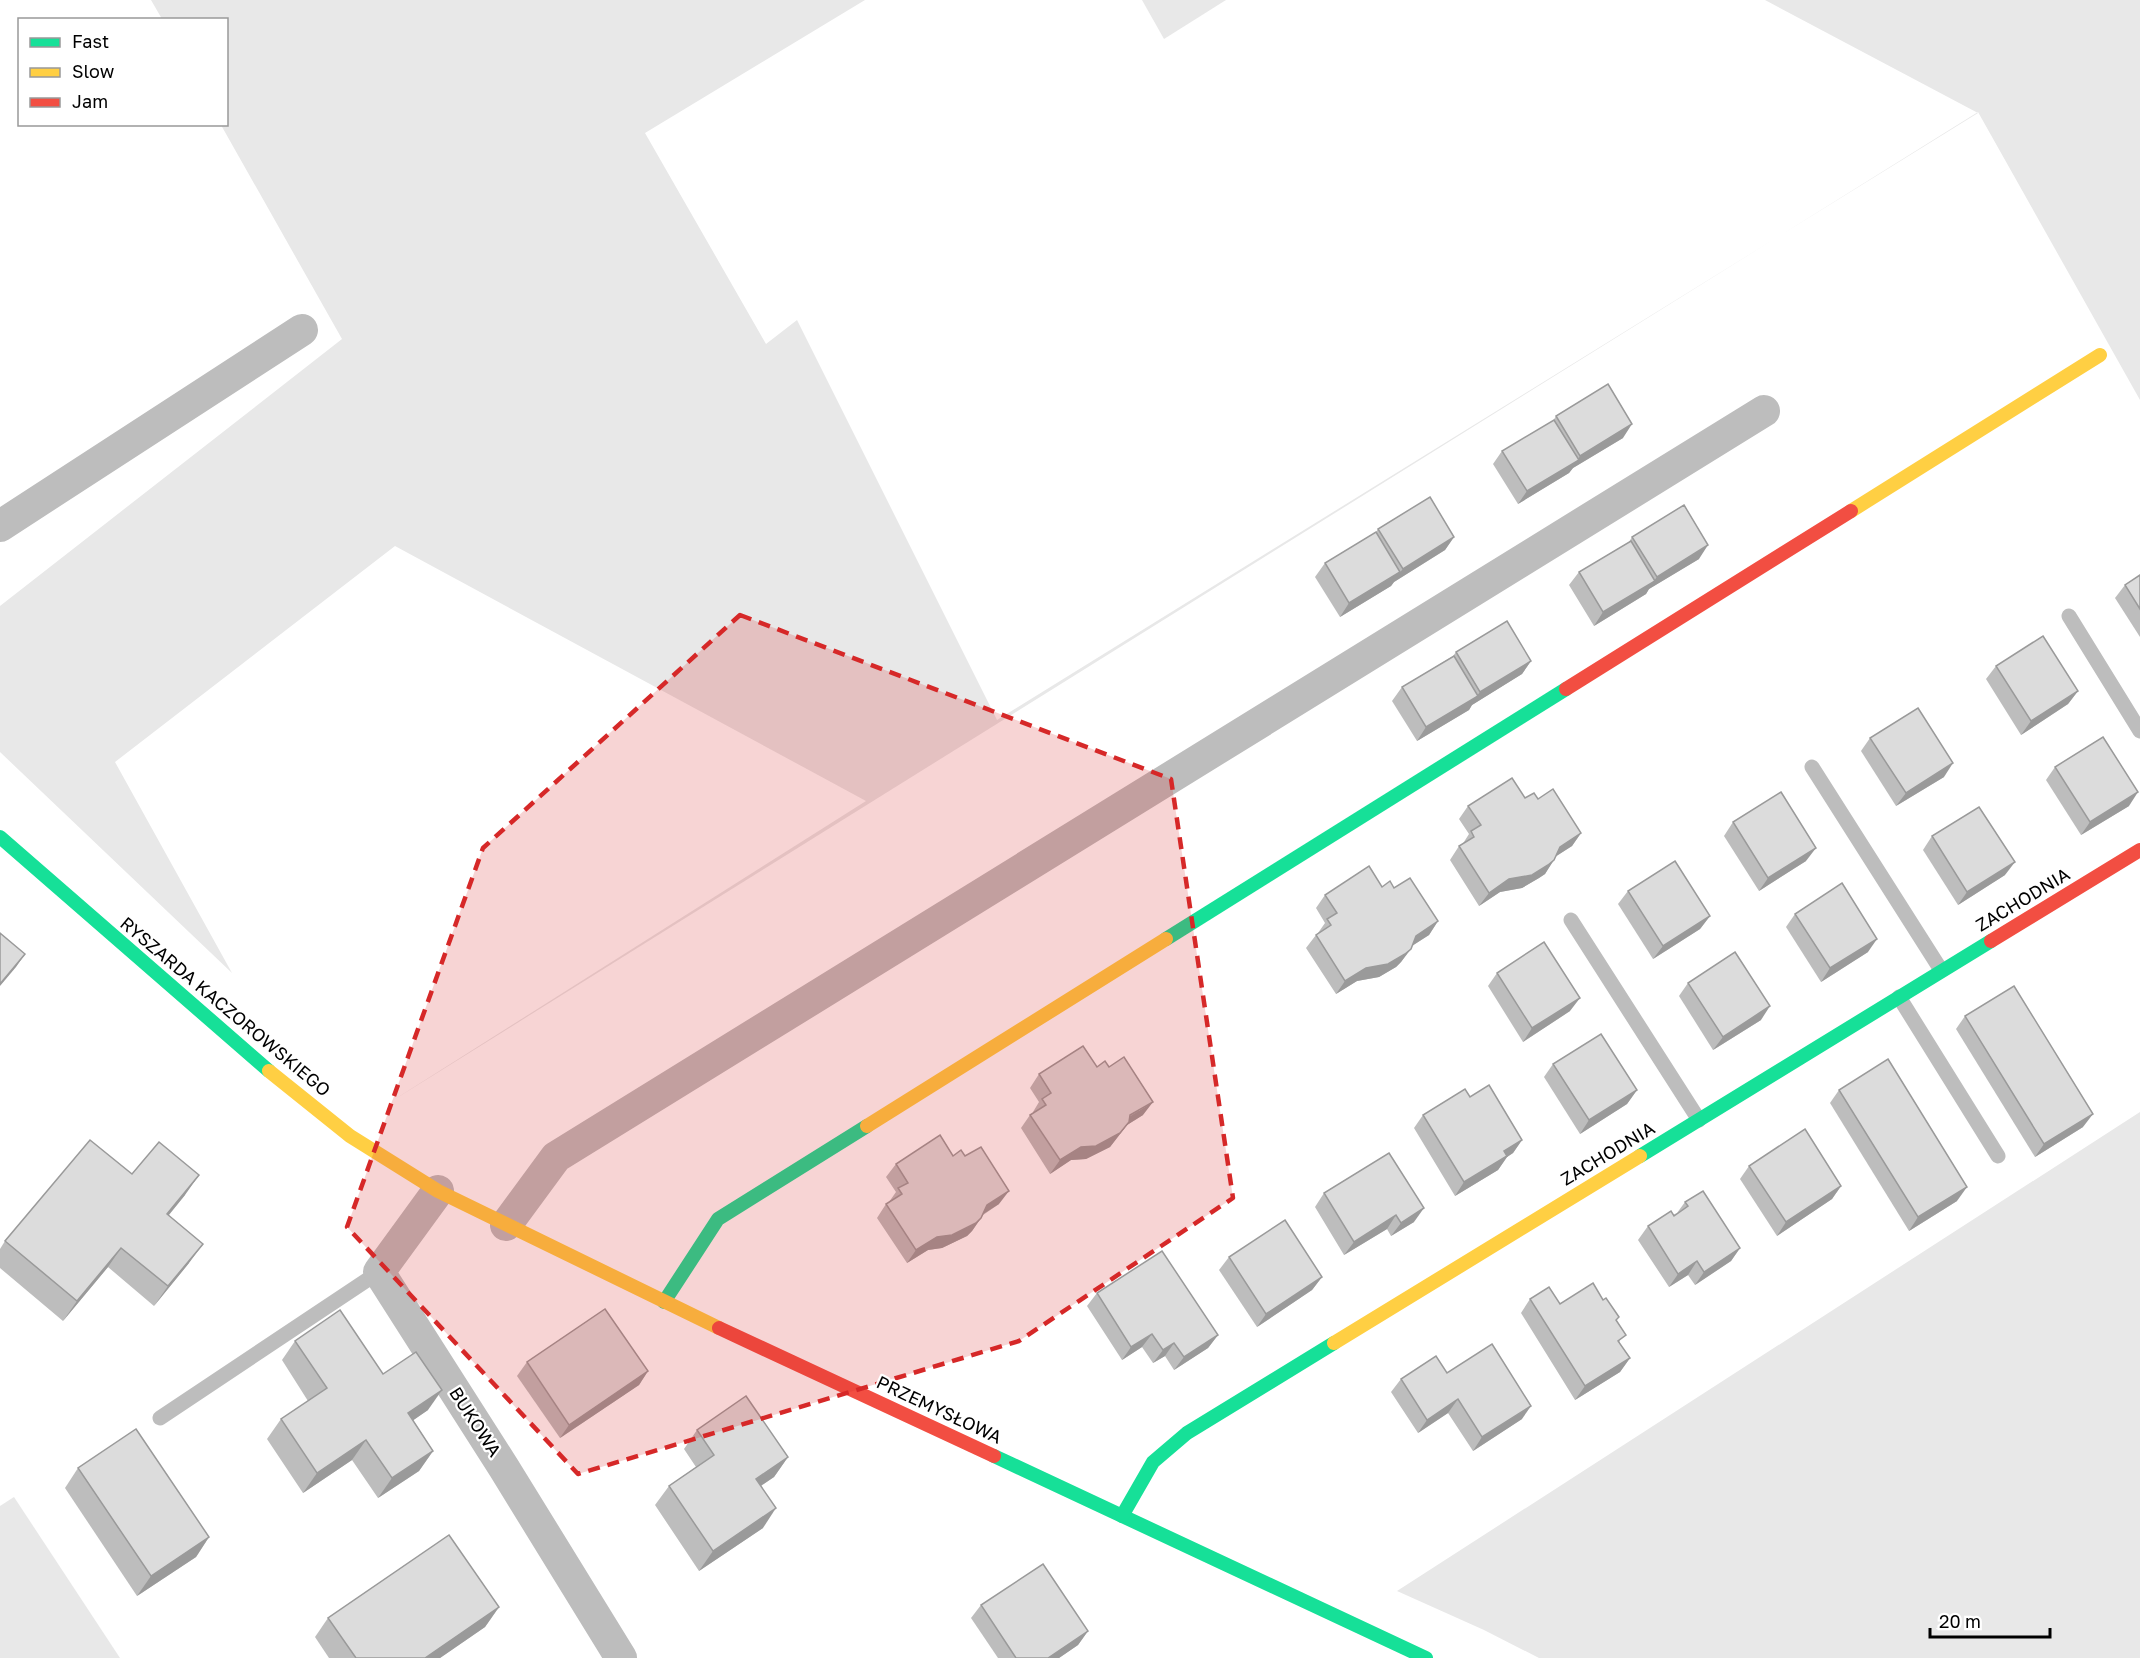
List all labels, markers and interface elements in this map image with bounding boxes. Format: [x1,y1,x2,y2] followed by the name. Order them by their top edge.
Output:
[18,18,228,126] legend
[72,30,109,52] text: Fast
[72,60,115,82] text: Slow
[72,90,108,112] text: Jam
[1972,862,2073,936] street label: ZACHODNIA
[116,912,335,1101] street label: RYSZARDA KACZOROWSKIEGO
[1557,1116,1658,1190] street label: ZACHODNIA
[873,1371,1005,1448] street label: PRZEMYSŁOWA
[445,1382,506,1460] street label: BUKOWA
[1930,1601,2050,1639] scale bar
[1939,1610,1981,1632] text: 20 m

